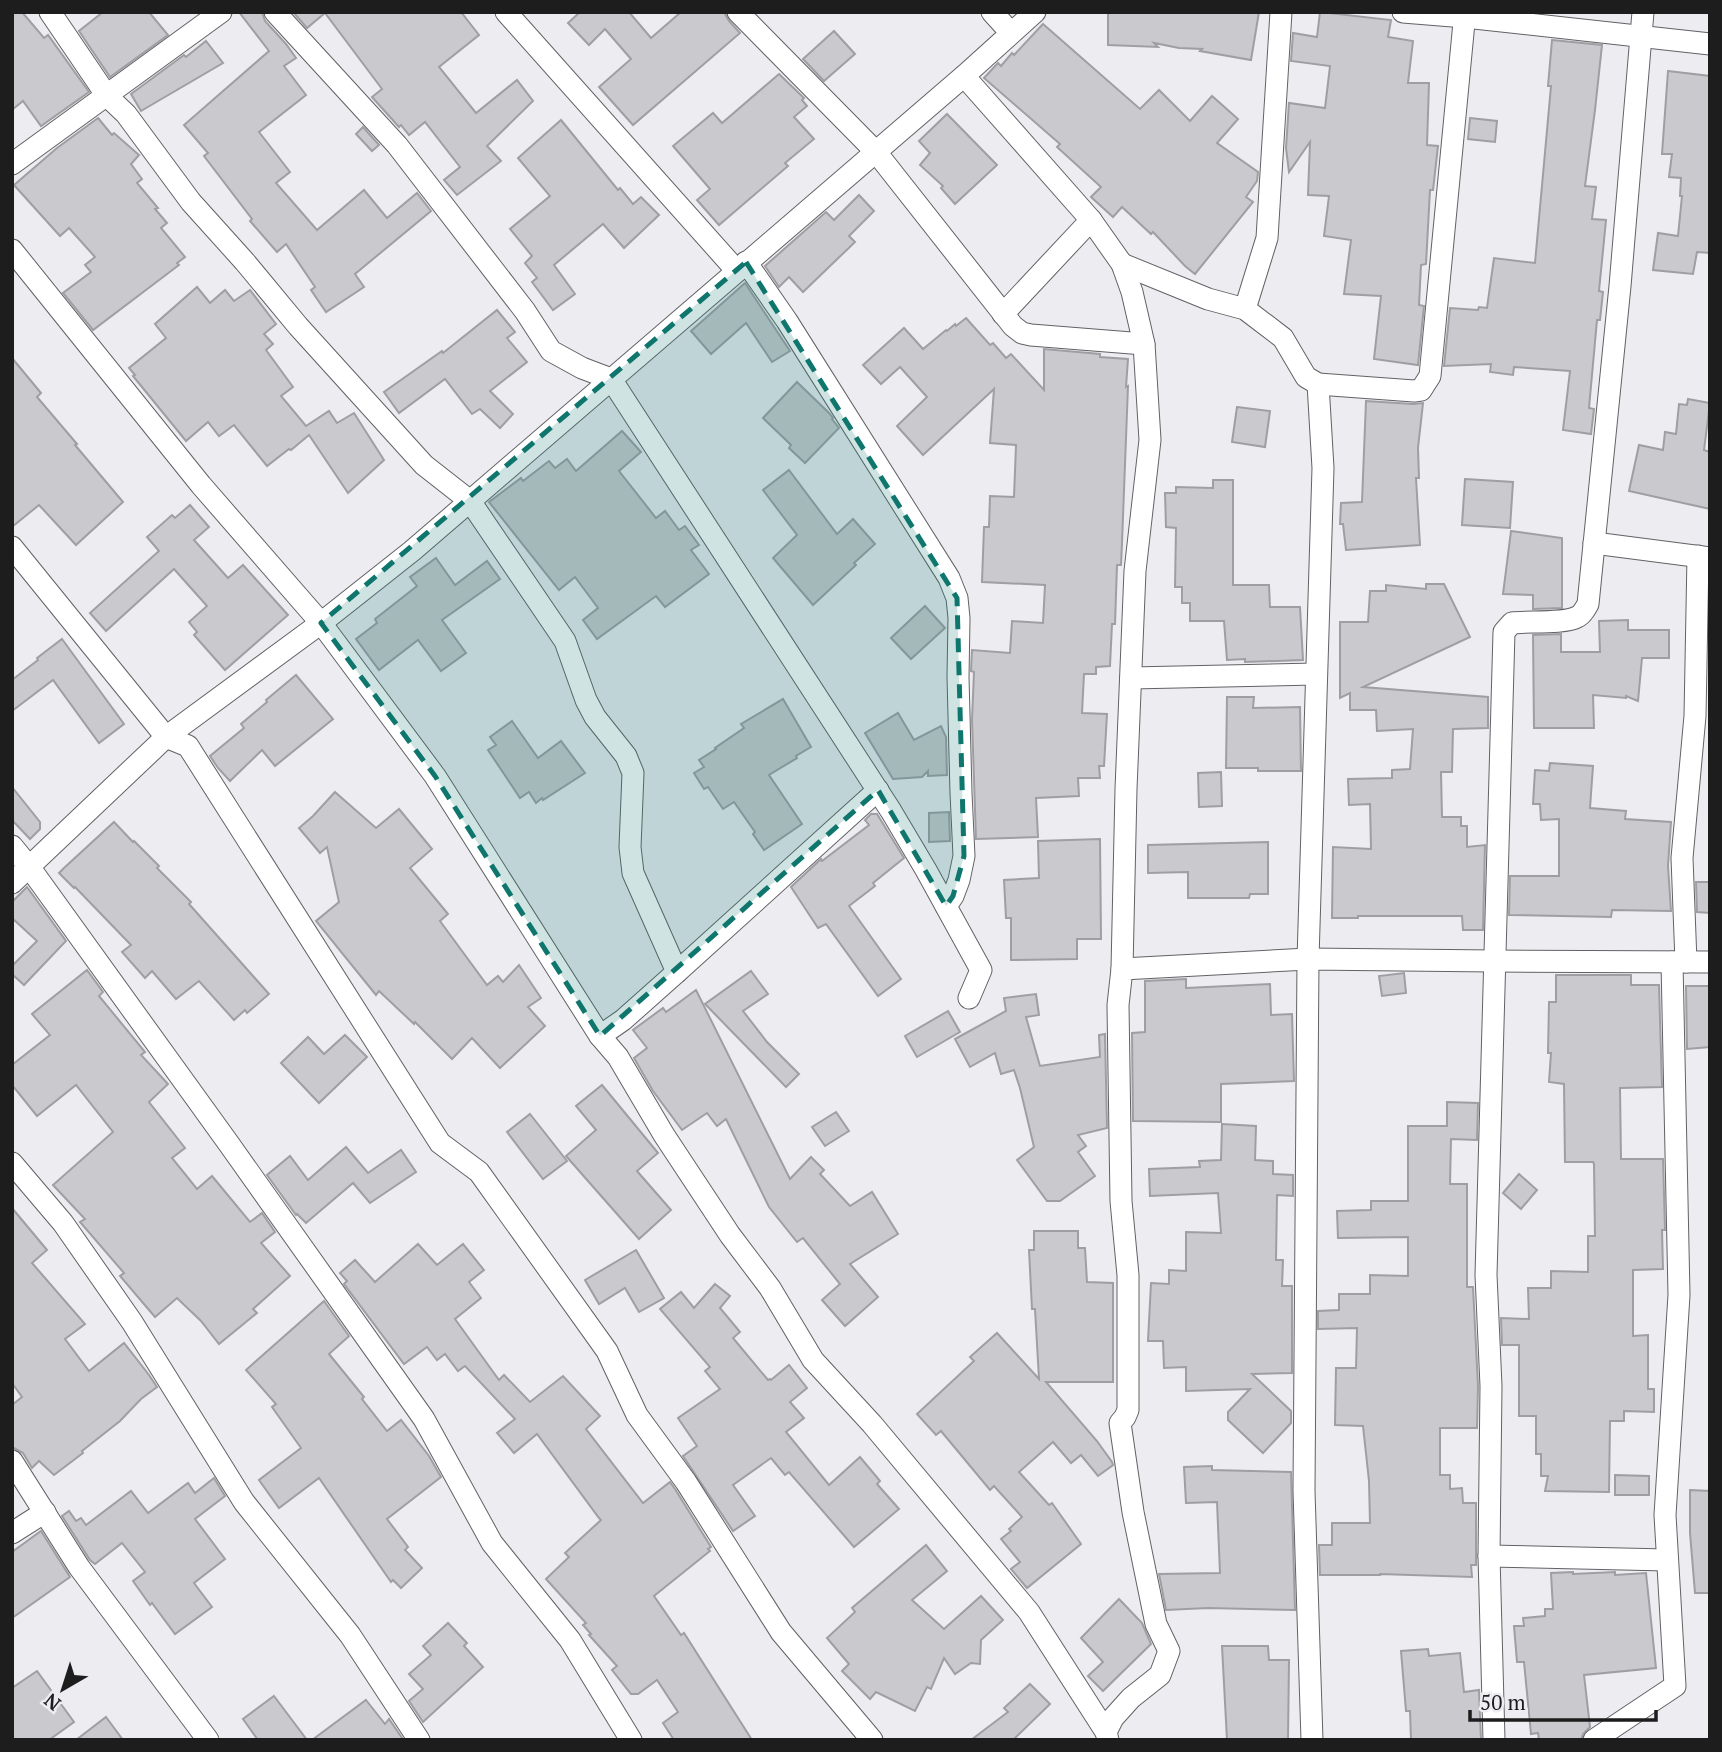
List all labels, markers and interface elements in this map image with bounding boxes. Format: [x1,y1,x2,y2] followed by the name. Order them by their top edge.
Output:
[28,1654,98,1724] north arrow
[1470,1678,1656,1722] scale bar
[38,1688,65,1717] text: N
[1480,1688,1526,1716] text: 50 m

